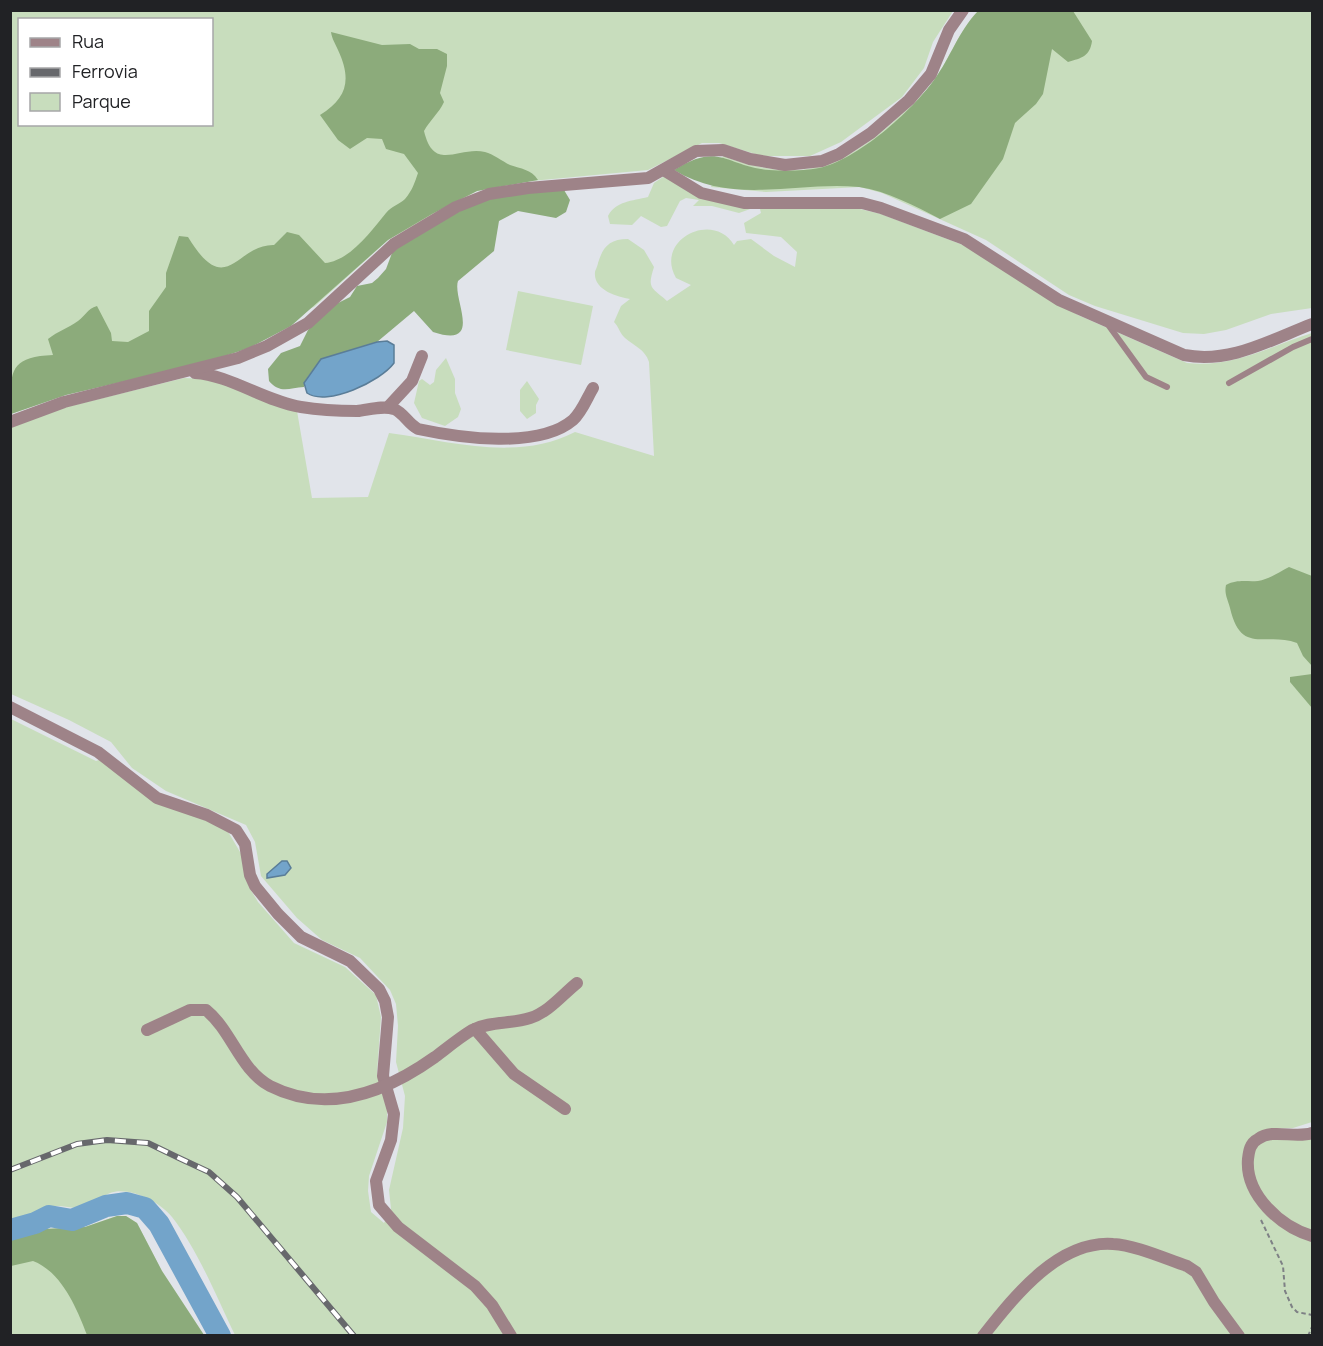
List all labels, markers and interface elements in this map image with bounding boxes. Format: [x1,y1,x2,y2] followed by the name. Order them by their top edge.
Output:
[18,18,213,126] legend
[72,29,104,53] text: Rua
[72,59,138,83] text: Ferrovia
[72,89,131,113] text: Parque

